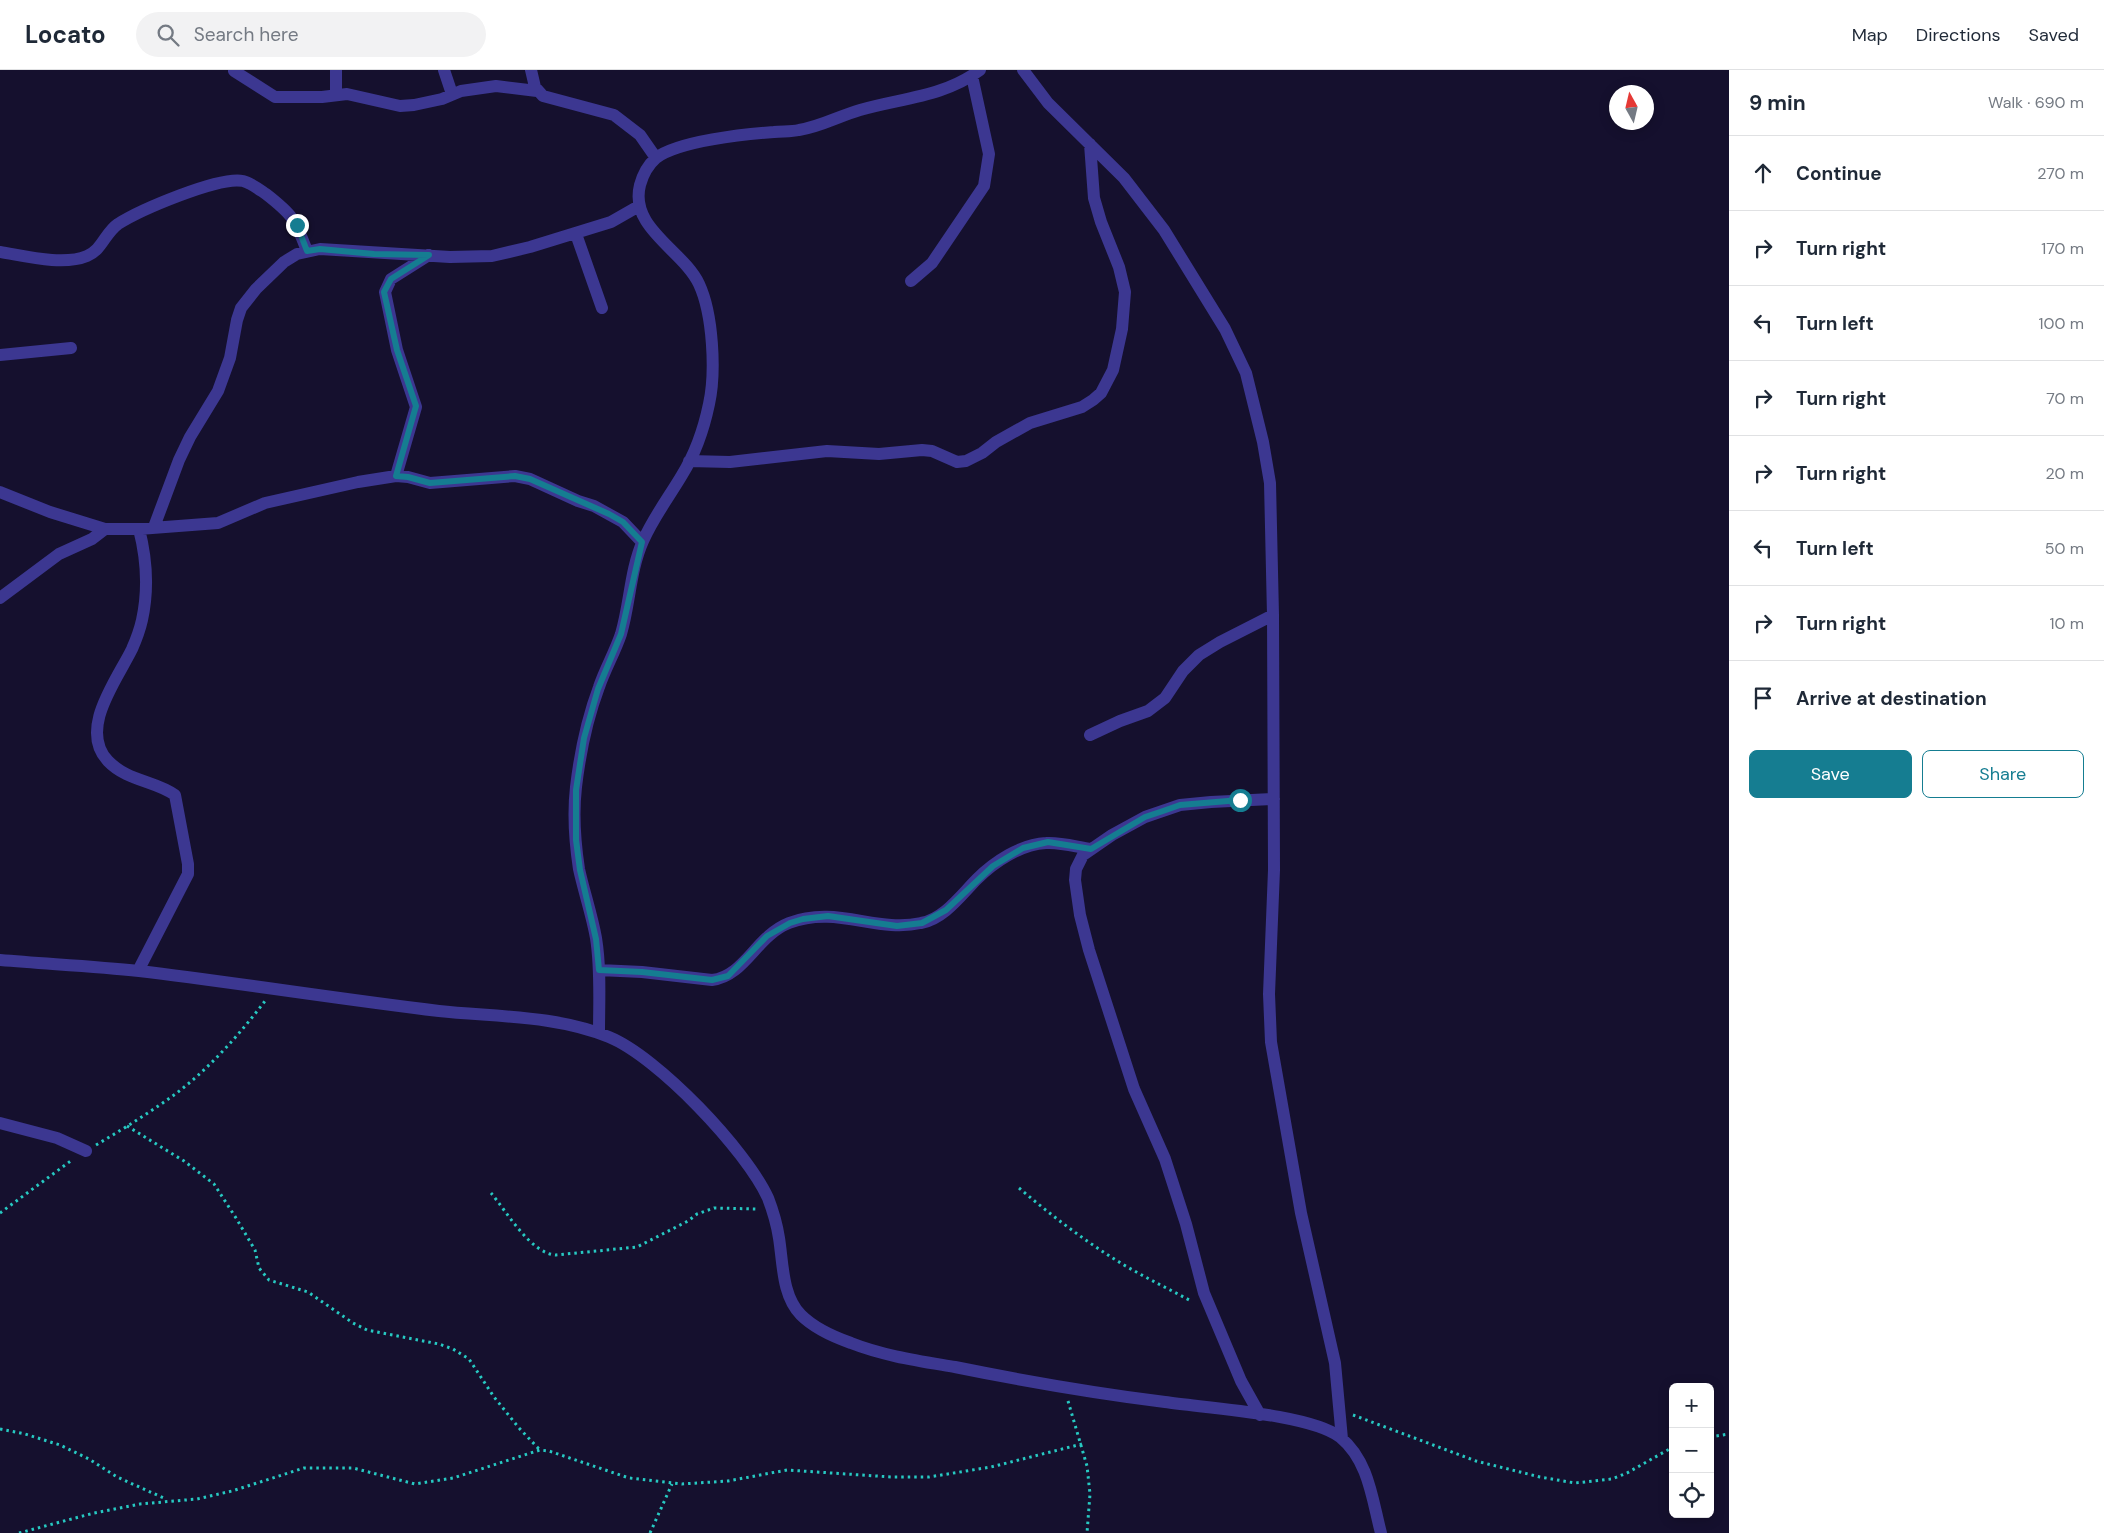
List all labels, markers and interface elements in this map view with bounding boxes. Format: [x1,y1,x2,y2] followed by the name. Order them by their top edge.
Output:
[136,12,486,57] search box
[25,19,106,50] text: Locato
[154,21,182,49] icon: search
[194,22,299,47] text: Search here
[1852,23,1888,47] text: Map
[1916,23,2001,47] text: Directions
[2029,23,2079,47] text: Saved
[1609,85,1654,130] north arrow
[1749,89,1806,117] text: 9 min
[1988,92,2084,113] text: Walk · 690 m
[1749,159,1777,187] icon: ahead
[1796,161,1882,186] text: Continue
[2037,163,2084,184] text: 270 m
[286,214,309,237] route end
[1749,234,1777,262] icon: right
[1796,236,1886,261] text: Turn right
[2041,238,2084,259] text: 170 m
[1749,309,1777,337] icon: left
[1796,311,1874,336] text: Turn left
[2039,313,2084,334] text: 100 m
[1749,384,1777,412] icon: right
[1796,386,1886,411] text: Turn right
[2046,388,2084,409] text: 70 m
[1749,459,1777,487] icon: right
[1796,461,1886,486] text: Turn right
[2045,463,2084,484] text: 20 m
[1749,534,1777,562] icon: left
[1796,536,1874,561] text: Turn left
[2045,538,2084,559] text: 50 m
[1749,609,1777,637] icon: right
[1796,611,1886,636] text: Turn right
[2050,613,2084,634] text: 10 m
[1749,684,1777,712] icon: arrive
[1796,686,1987,711] text: Arrive at destination
[1749,750,1912,798] button: Save
[1922,750,2084,798] button: Share
[1229,789,1252,812] route start
[1669,1383,1714,1518] map controls
[1669,1383,1714,1428] button: +
[1669,1428,1714,1473] button: −
[1669,1473,1714,1518] button: locate

